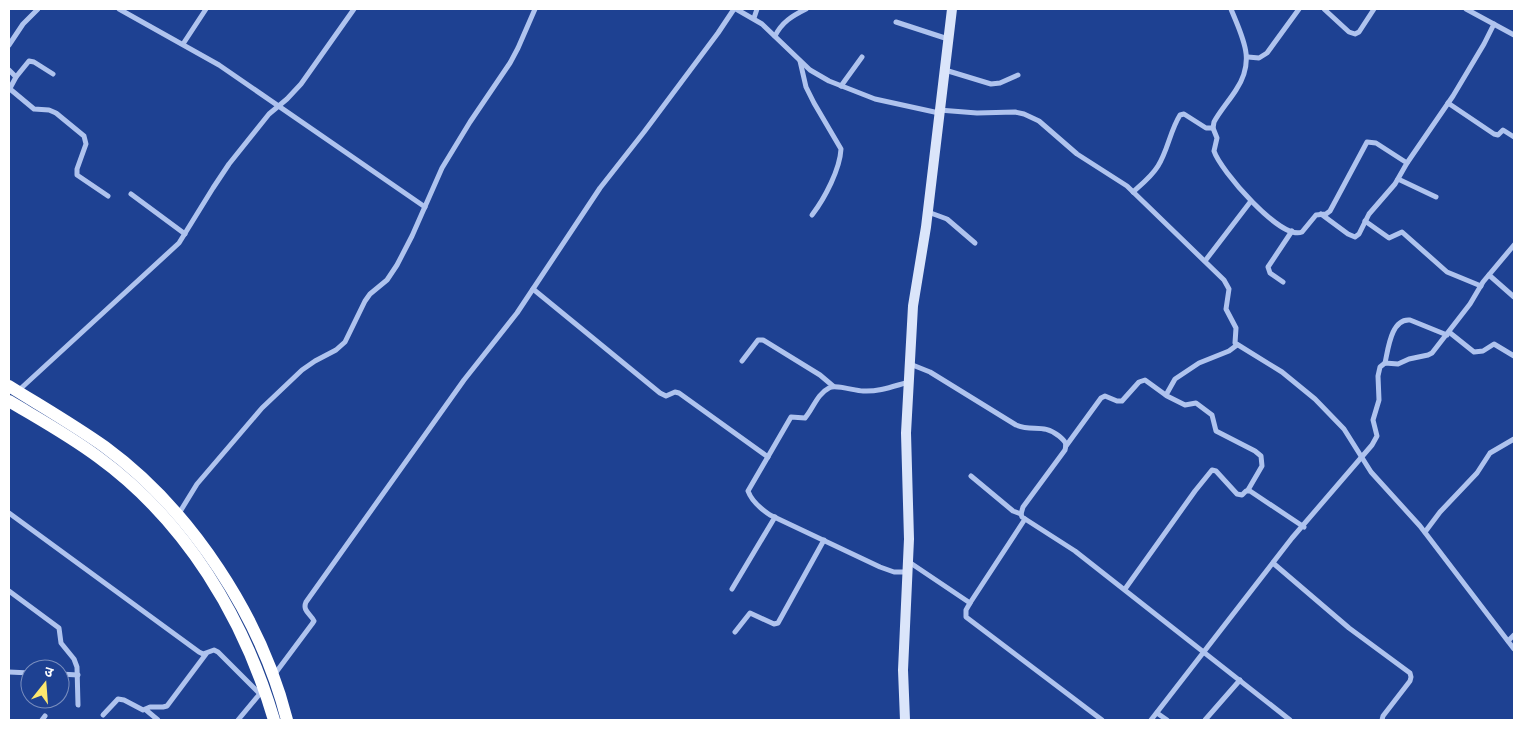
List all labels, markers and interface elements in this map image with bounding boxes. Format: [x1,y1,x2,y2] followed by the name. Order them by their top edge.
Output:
[20,659,70,709] north arrow
[43,663,56,681] text: उ

